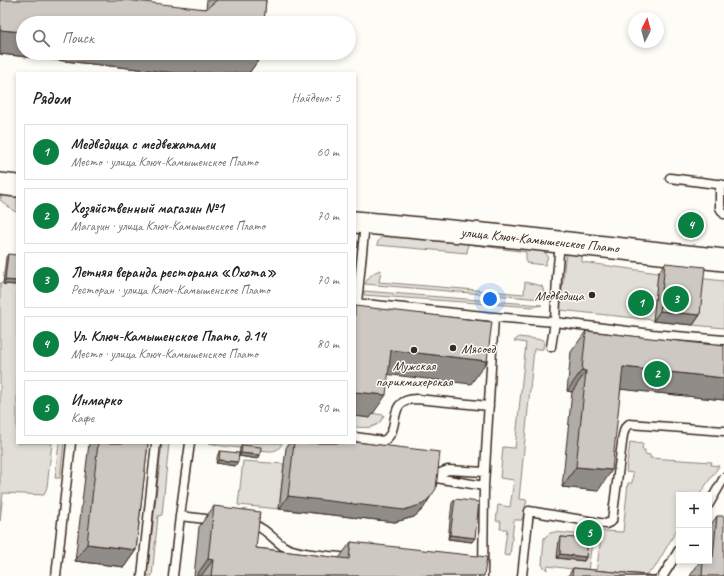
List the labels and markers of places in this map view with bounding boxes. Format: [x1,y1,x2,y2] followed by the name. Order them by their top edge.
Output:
[678,210,704,240] pin: 4
[663,284,689,314] pin: 3
[535,287,585,304] place label: Медведица
[628,288,654,318] pin: 1
[587,290,597,300] marker: Медведица
[461,340,497,357] place label: Мясоед
[448,343,458,353] marker: Мясоед
[409,345,419,355] marker: Мужская парикмахерская
[376,357,453,390] place label: Мужская парикмахерская
[644,359,670,389] pin: 2
[576,518,602,548] pin: 5

